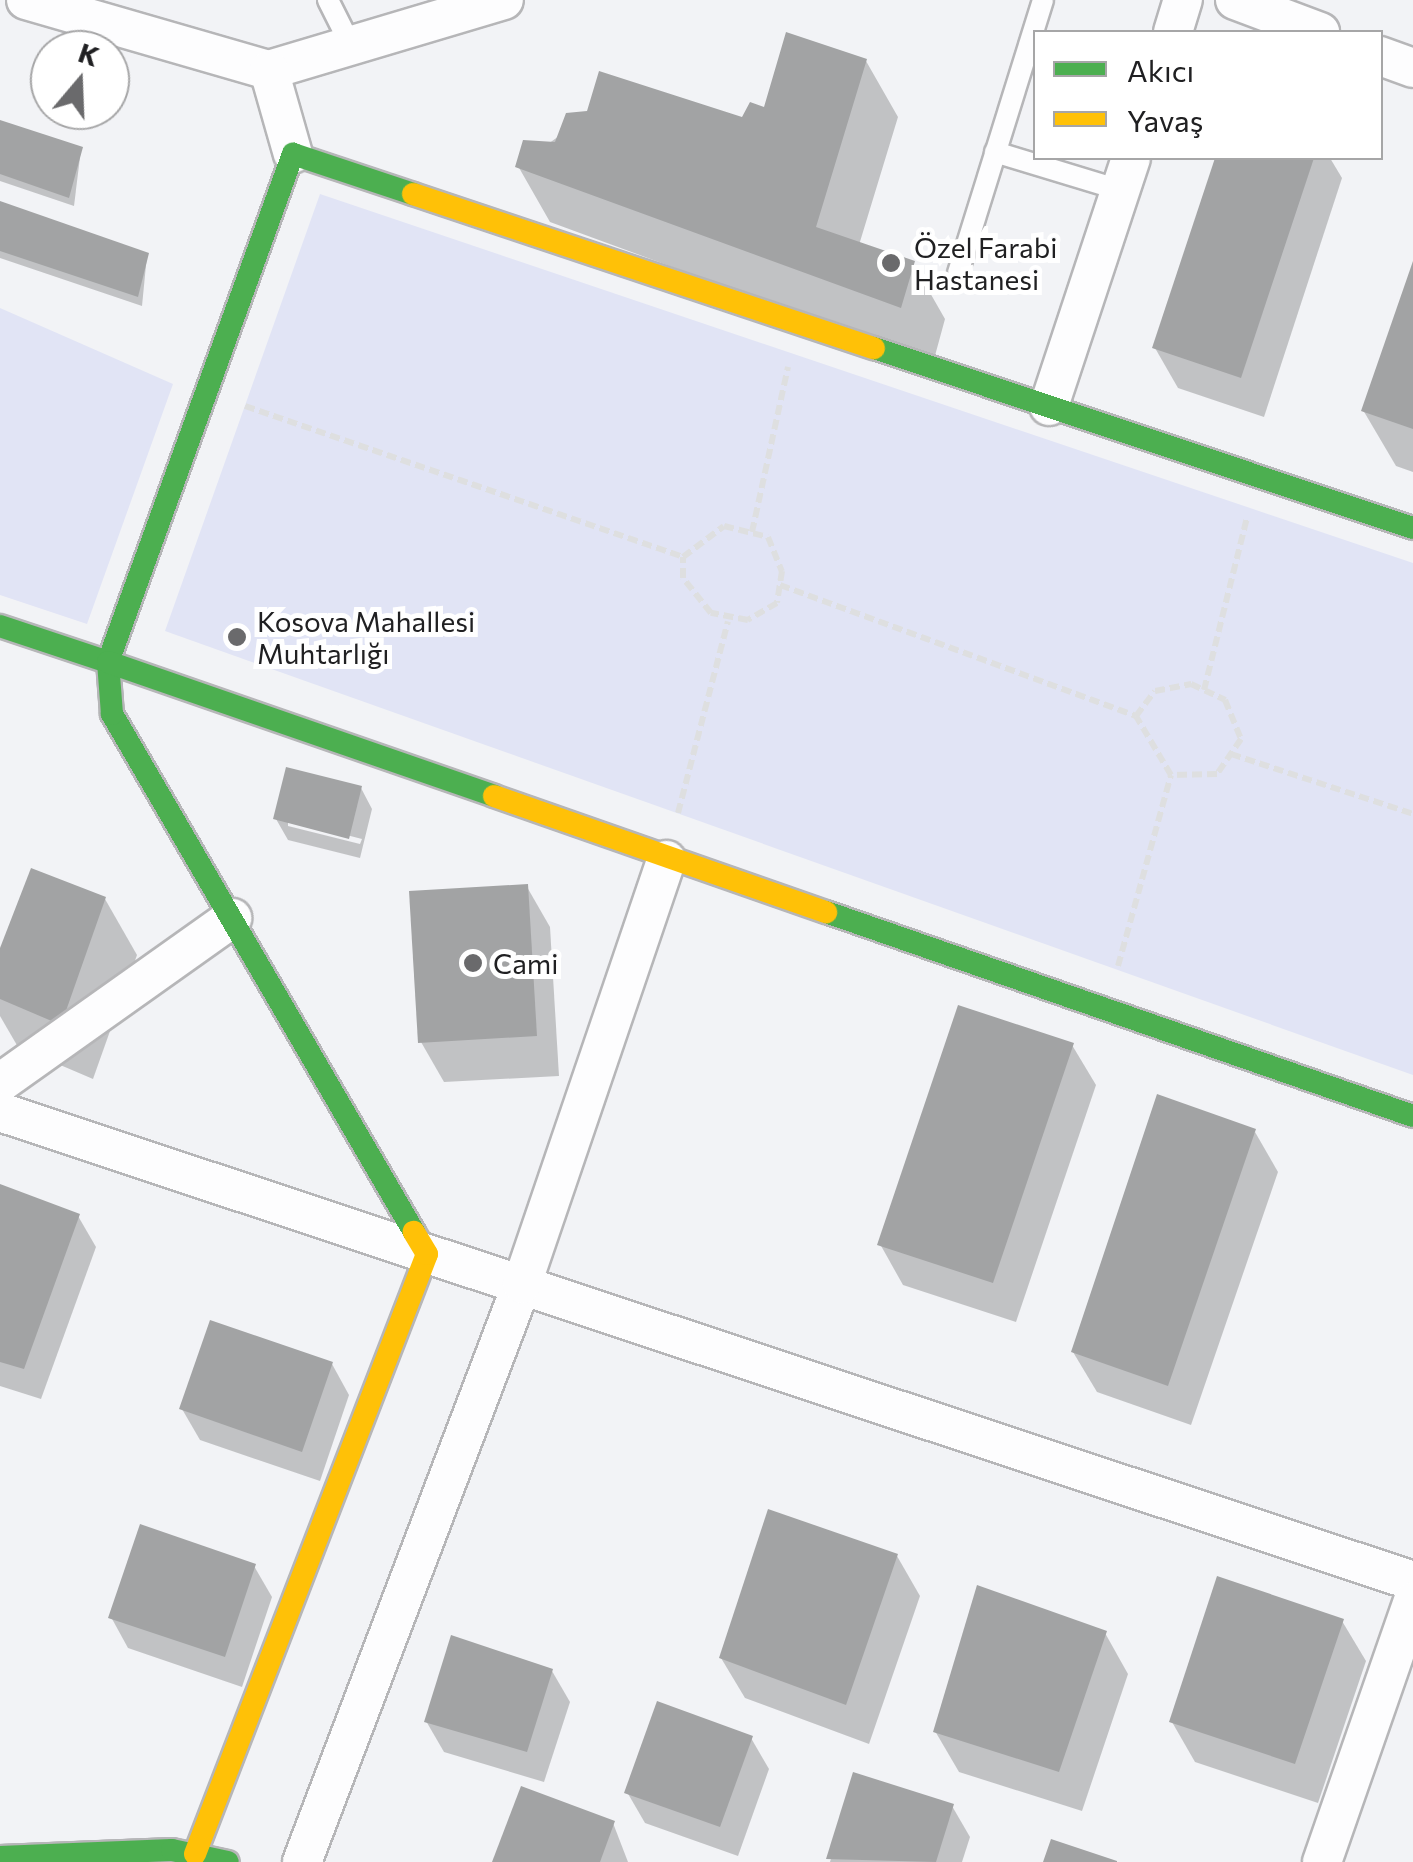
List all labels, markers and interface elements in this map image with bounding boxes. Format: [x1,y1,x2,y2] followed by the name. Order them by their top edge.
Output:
[30,30,130,130] north arrow
[1033,30,1383,160] legend
[74,34,104,73] text: K
[1127,51,1194,88] text: Akıcı
[1127,101,1203,138] text: Yavaş
[914,230,1057,296] place label: Özel Farabi Hastanesi
[878,250,904,276] marker: Özel Farabi Hastanesi
[257,604,475,670] place label: Kosova Mahallesi Muhtarlığı
[226,626,248,648] marker: Kosova Mahallesi Muhtarlığı
[493,946,558,980] place label: Cami
[462,952,484,974] marker: Cami

